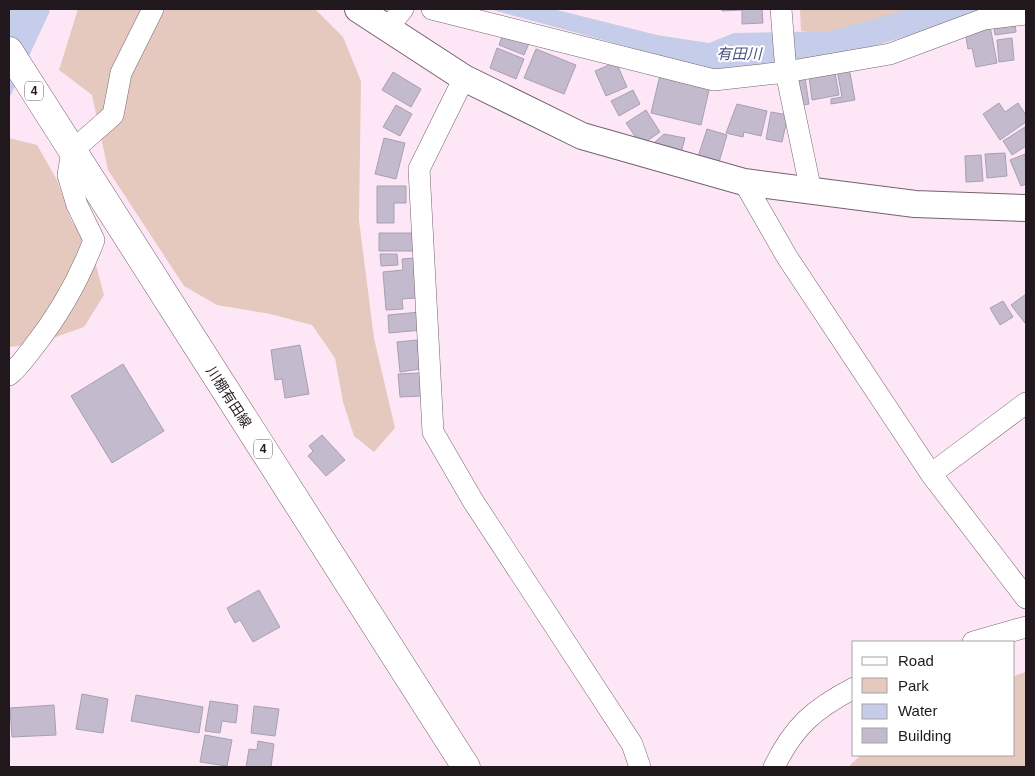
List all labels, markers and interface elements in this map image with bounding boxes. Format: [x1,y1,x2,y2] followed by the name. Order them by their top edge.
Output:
[716,45,763,62] water label: 有田川
[25,82,43,100] road number: 4
[203,363,255,431] street label: 川棚有田線
[254,439,272,458] road number: 4
[852,641,1015,756] legend
[898,652,934,669] text: Road
[898,677,929,694] text: Park
[898,702,937,719] text: Water
[898,727,951,744] text: Building

